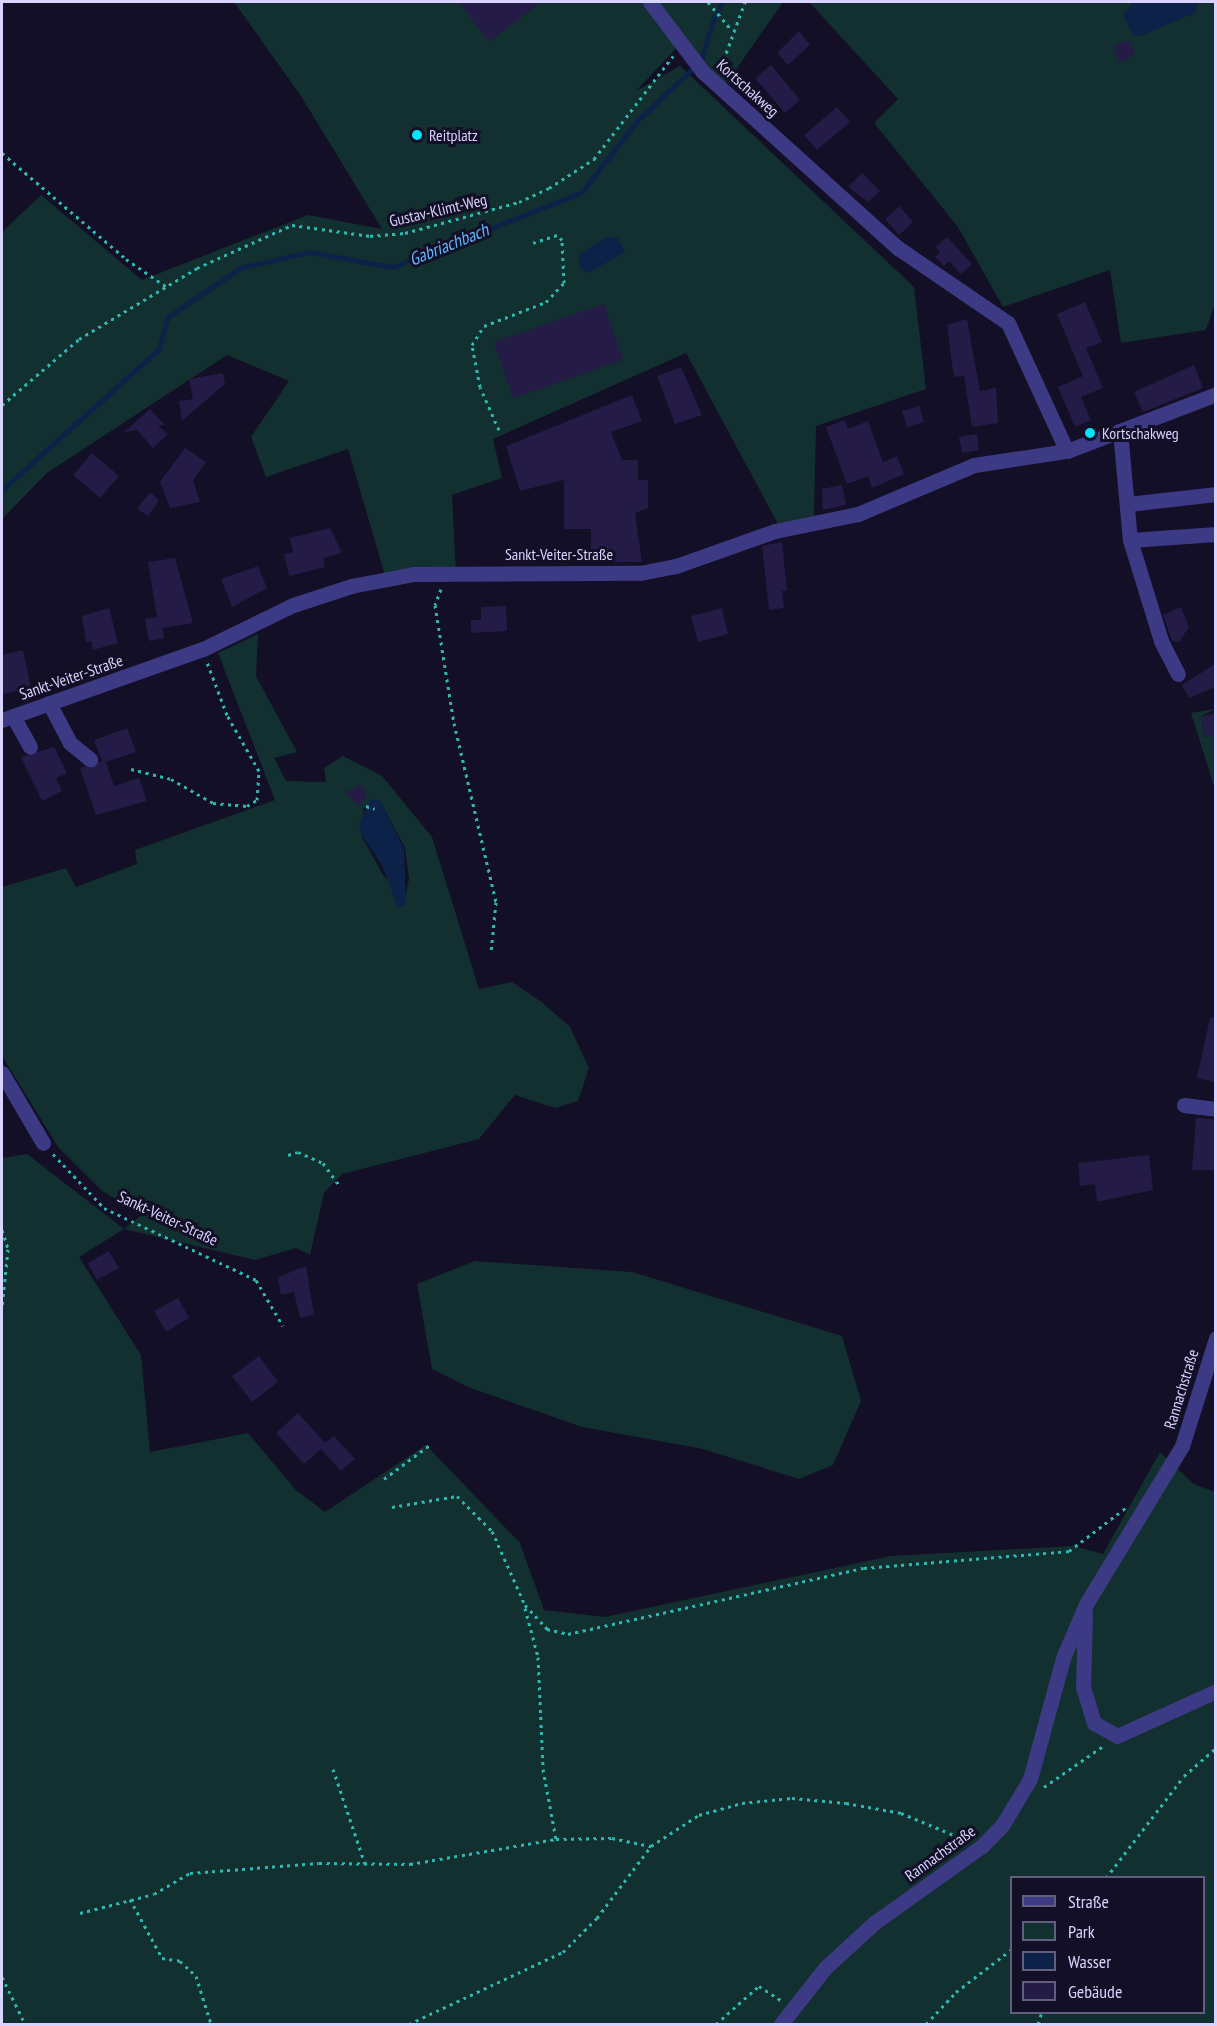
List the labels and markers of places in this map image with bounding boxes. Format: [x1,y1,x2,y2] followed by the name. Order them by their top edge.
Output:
[429,125,478,145] place label: Reitplatz
[410,128,424,142] marker: Reitplatz
[1102,423,1179,443] place label: Kortschakweg
[1083,426,1097,440] marker: Kortschakweg

